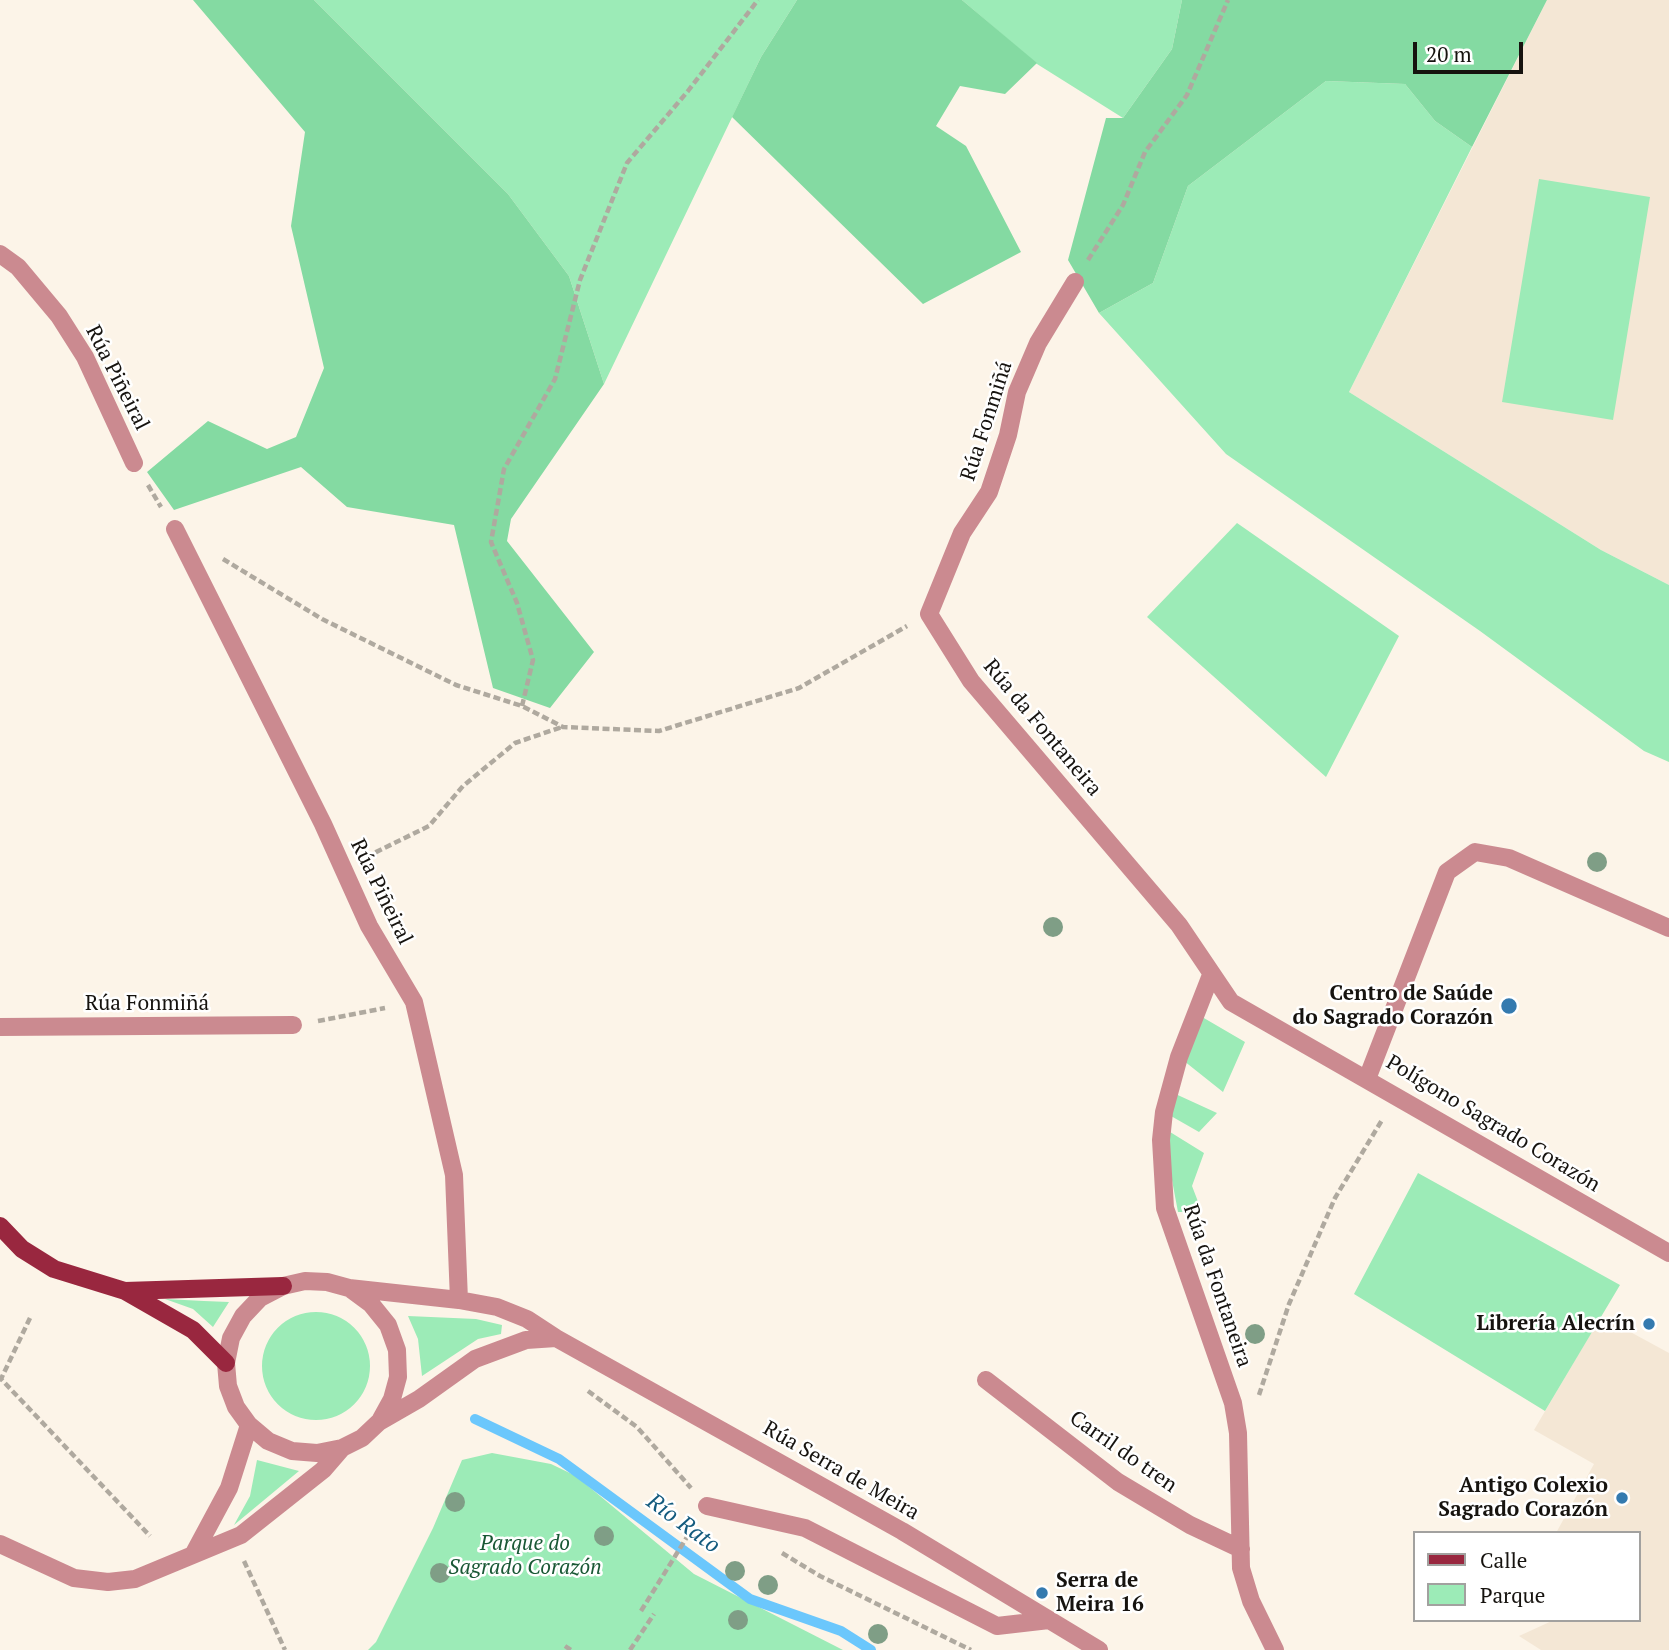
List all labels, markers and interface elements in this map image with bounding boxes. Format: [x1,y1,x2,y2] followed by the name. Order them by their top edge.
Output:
[1417,28,1527,72] scale bar
[1426,40,1472,68] text: 20 m
[80,321,154,435] street label: Rúa Piñeiral
[956,358,1018,484] street label: Rúa Fonmiñá
[978,655,1106,801] street label: Rúa da Fontaneira
[345,835,417,949] street label: Rúa Piñeiral
[1293,981,1493,1031] place label: Centro de Saúde do Sagrado Corazón
[85,991,209,1017] street label: Rúa Fonmiñá
[1499,996,1519,1016] marker: Centro de Saúde do Sagrado Corazón
[1381,1050,1605,1198] street label: Polígono Sagrado Corazón
[1177,1201,1257,1371] street label: Rúa da Fontaneira
[1476,1311,1635,1337] place label: Librería Alecrín
[1641,1316,1657,1332] marker: Librería Alecrín
[1064,1406,1182,1498] street label: Carril do tren
[759,1416,923,1526] street label: Rúa Serra de Meira
[1438,1473,1608,1523] place label: Antigo Colexio Sagrado Corazón
[641,1488,725,1560] water label: Río Rato
[1614,1490,1630,1506] marker: Antigo Colexio Sagrado Corazón
[448,1531,602,1581] park label: Parque do Sagrado Corazón
[1414,1531,1641,1622] legend
[1480,1546,1527,1574] text: Calle
[1056,1568,1144,1618] place label: Serra de Meira 16
[1480,1581,1545,1609] text: Parque
[1034,1585,1050,1601] marker: Serra de Meira 16

